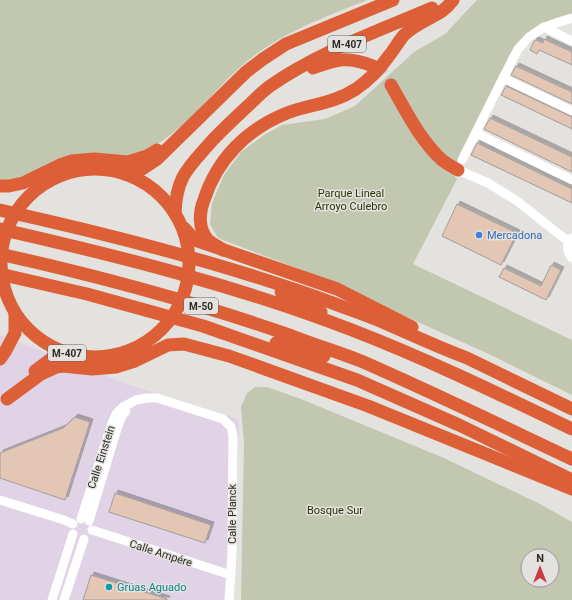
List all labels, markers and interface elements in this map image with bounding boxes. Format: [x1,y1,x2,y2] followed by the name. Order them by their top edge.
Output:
[328,36,366,52] road number: M-407
[315,187,387,213] park label: Parque Lineal Arroyo Culebro
[487,229,542,242] place label: Mercadona
[474,230,484,240] marker: Mercadona
[184,298,218,314] road number: M-50
[48,345,86,361] road number: M-407
[85,424,118,491] street label: Calle Einstein
[226,484,239,544] street label: Calle Planck
[307,504,363,517] park label: Bosque Sur
[128,537,194,570] street label: Calle Ampére
[520,548,560,588] north arrow
[536,552,544,565] text: N
[117,581,187,594] place label: Grúas Aguado
[104,582,114,592] marker: Grúas Aguado

